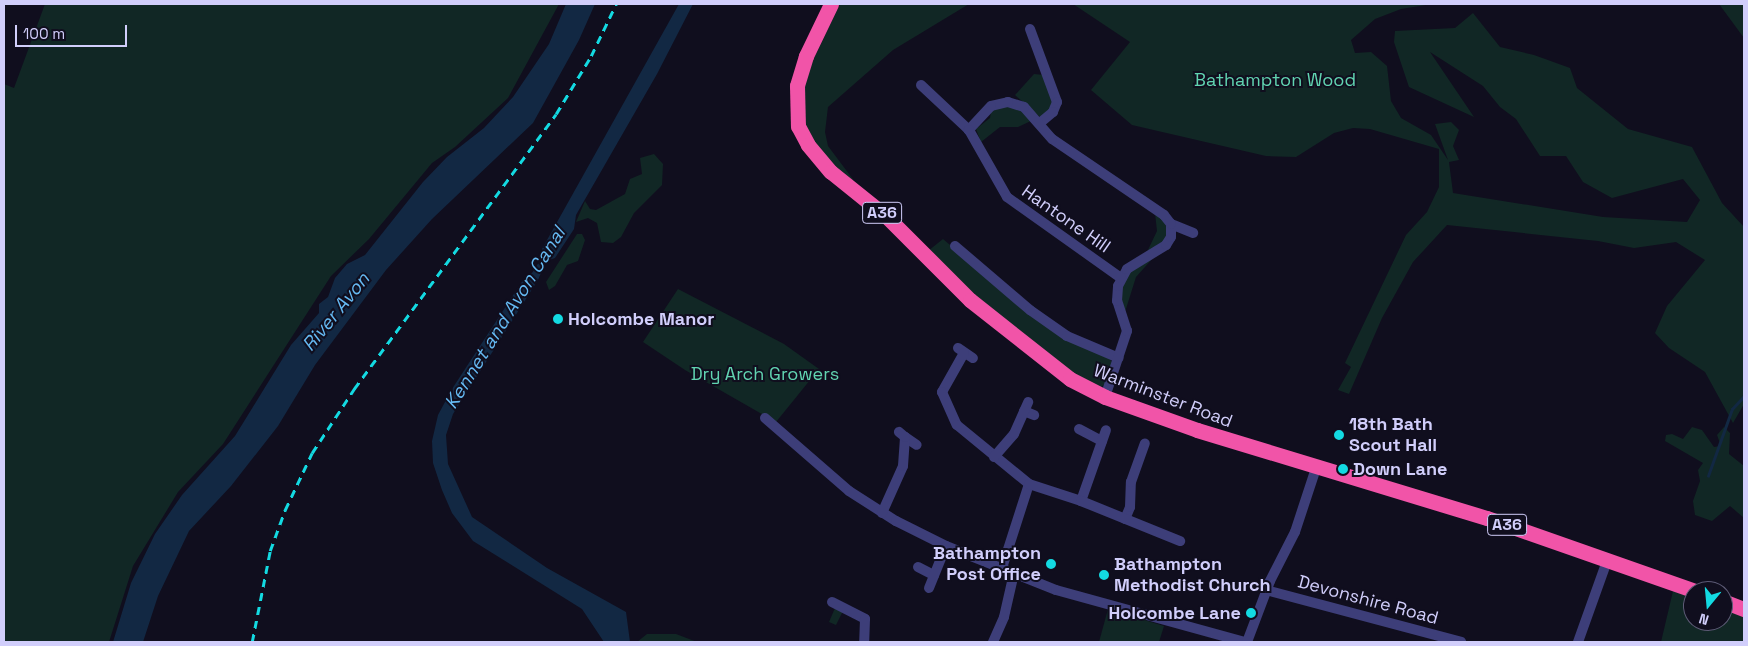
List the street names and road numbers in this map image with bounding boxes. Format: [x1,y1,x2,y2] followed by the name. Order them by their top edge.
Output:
[1017,181,1115,257] street label: Hantone Hill
[862,200,902,227] road number: A36
[1090,360,1236,432] street label: Warminster Road
[1487,512,1527,538] road number: A36
[1295,571,1441,629] street label: Devonshire Road

